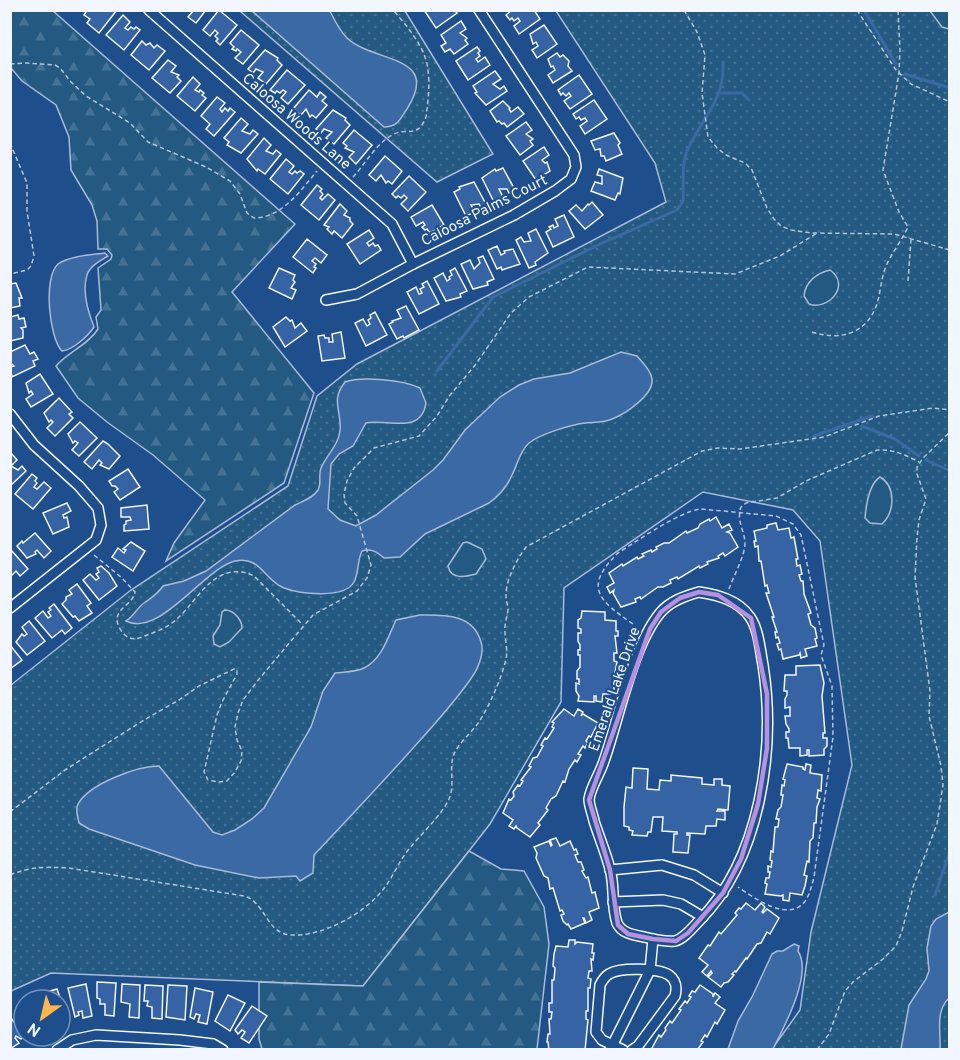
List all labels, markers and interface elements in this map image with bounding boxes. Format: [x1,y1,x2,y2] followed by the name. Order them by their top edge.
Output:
[238,70,354,175] street label: Caloosa Woods Lane
[418,171,551,251] street label: Caloosa Palms Court
[585,625,646,754] street label: Emerald Lake Drive
[12,988,72,1048] north arrow
[24,1017,45,1040] text: N

